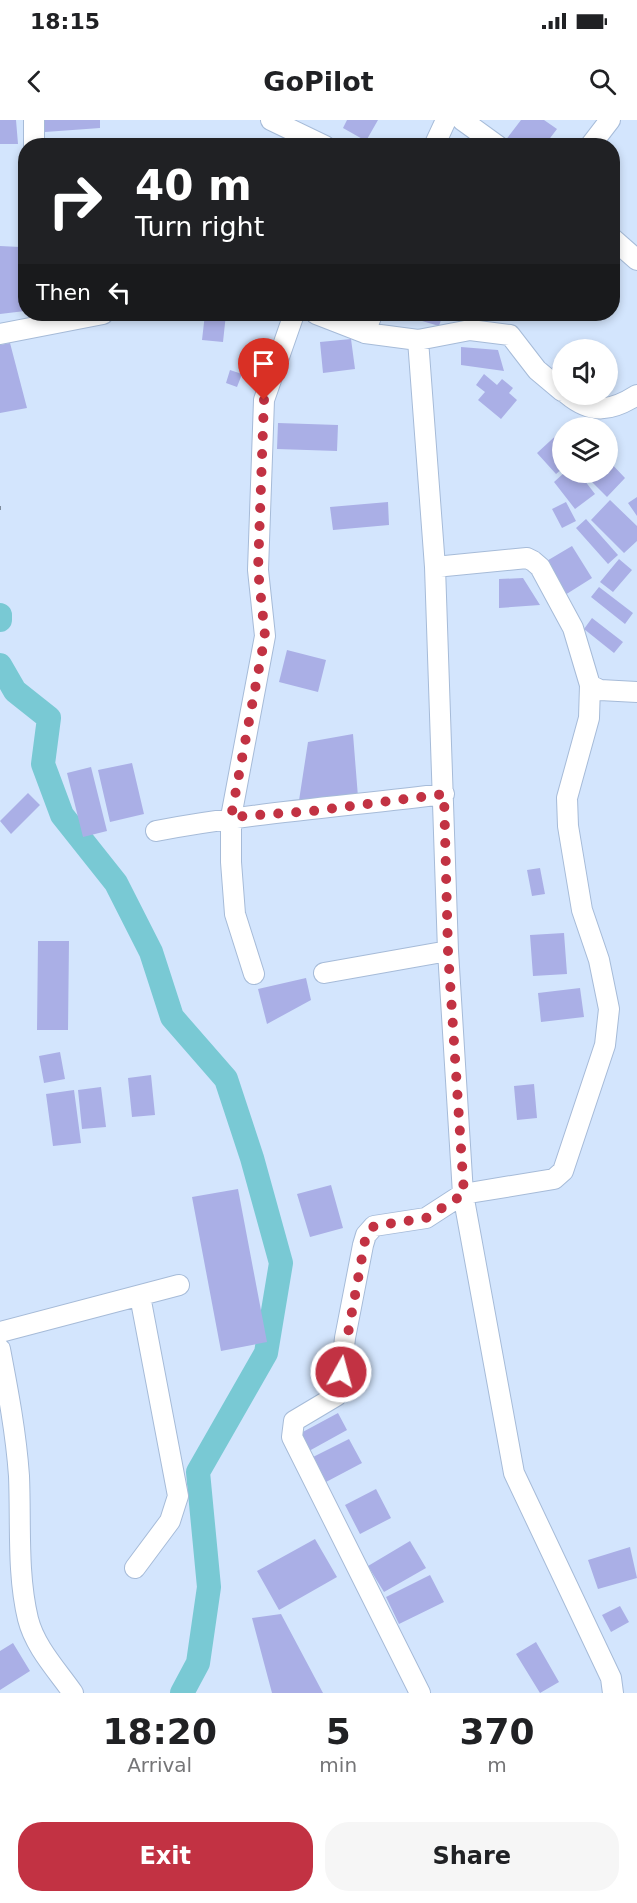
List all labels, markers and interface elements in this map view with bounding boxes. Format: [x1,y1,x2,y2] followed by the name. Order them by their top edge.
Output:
[30,9,100,34] text: 18:15
[18,65,51,98] icon: back
[586,65,619,98] icon: search
[263,66,374,97] text: GoPilot
[135,161,252,210] text: 40 m
[36,162,114,240] icon: right
[135,211,264,242] text: Turn right
[103,276,136,309] icon: left
[36,280,91,305] text: Then
[238,338,289,400] pin
[552,339,618,483] map controls
[552,339,618,405] button: sound
[247,347,280,380] icon: arrive
[552,417,618,483] button: layers
[309,1340,373,1404] position arrow
[102,1711,217,1752] text: 18:20
[326,1711,351,1752] text: 5
[459,1711,535,1752] text: 370
[127,1753,192,1777] text: Arrival
[319,1753,357,1777] text: min
[487,1753,507,1777] text: m
[18,1822,313,1891] button: Exit
[325,1822,619,1891] button: Share

